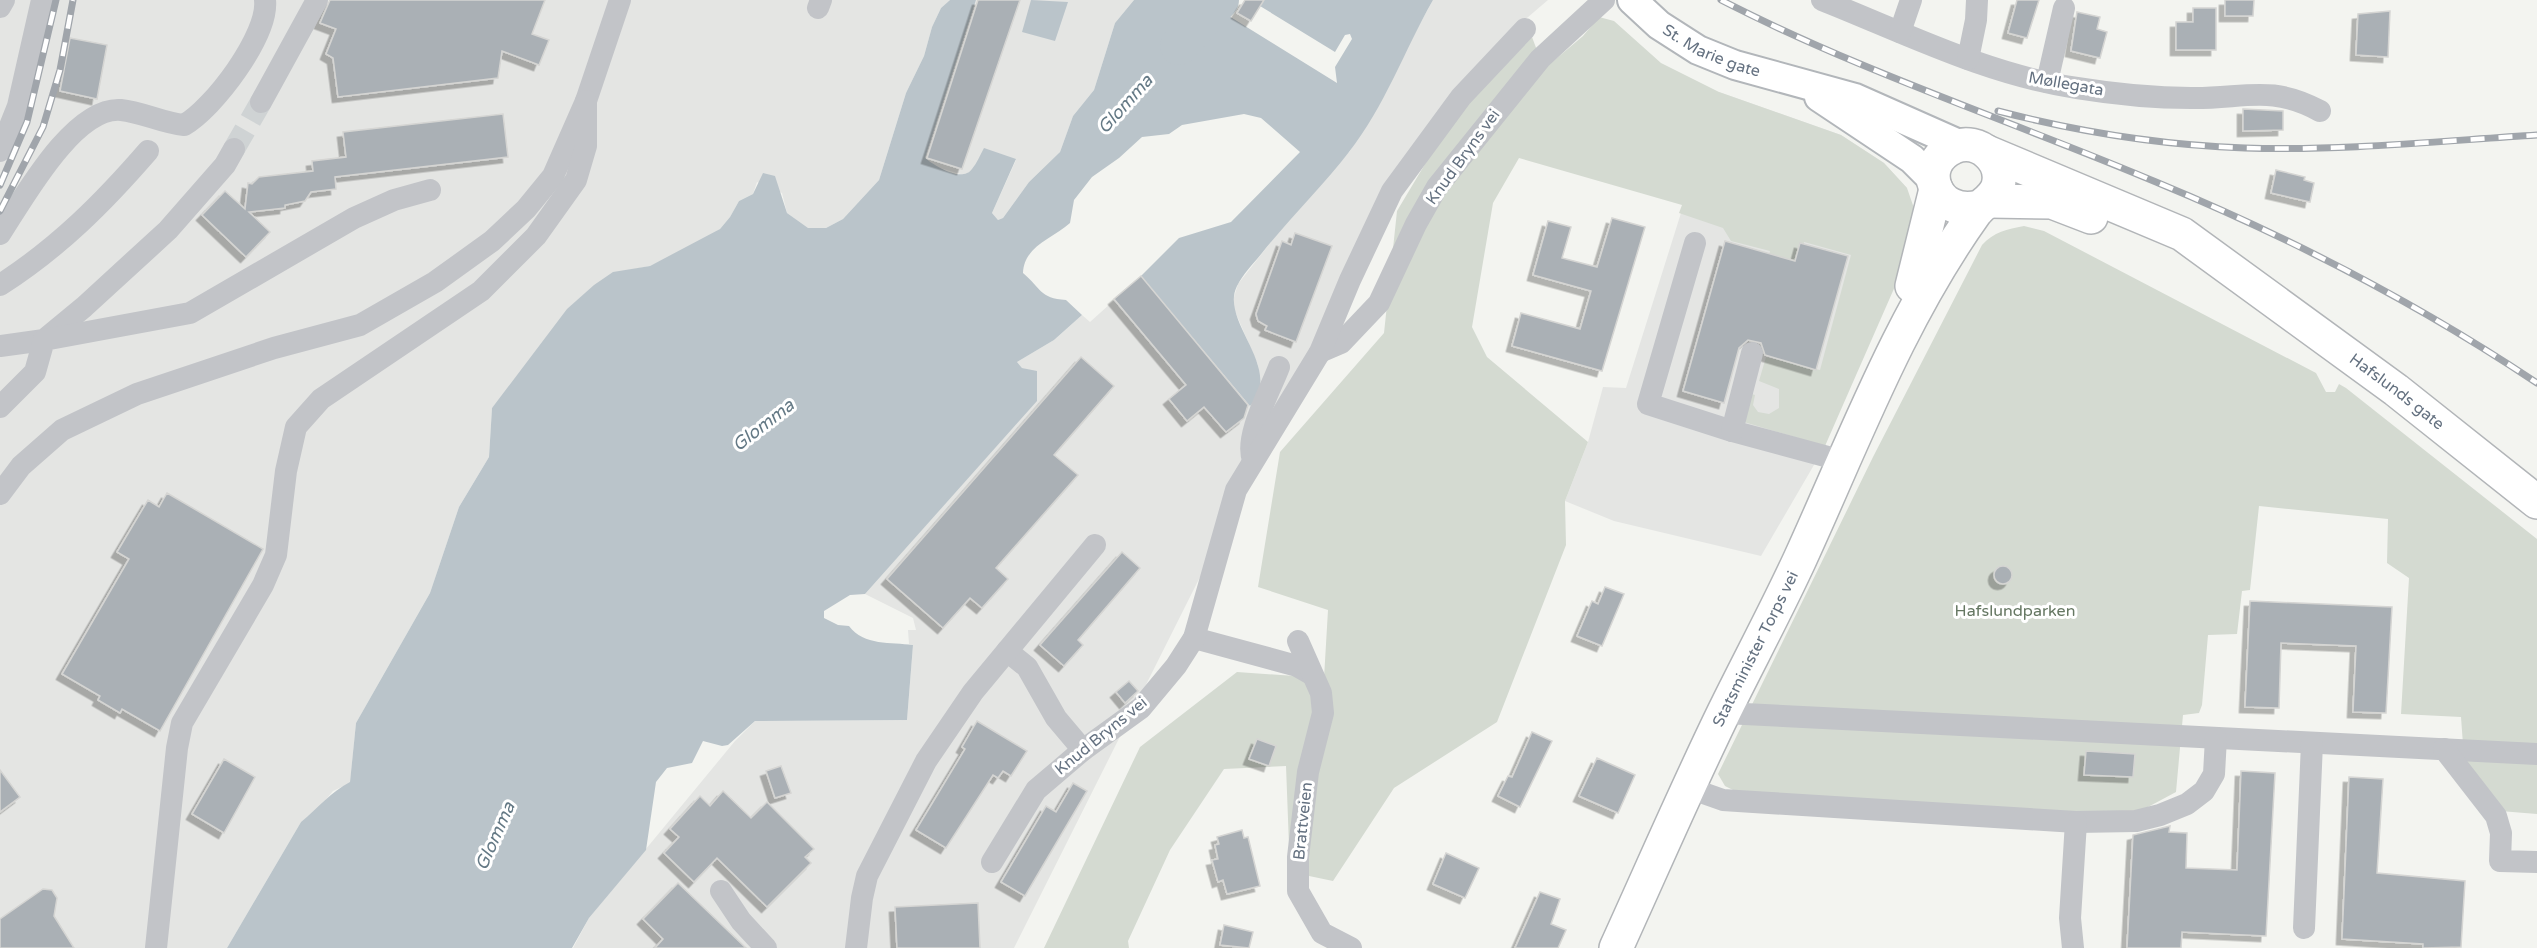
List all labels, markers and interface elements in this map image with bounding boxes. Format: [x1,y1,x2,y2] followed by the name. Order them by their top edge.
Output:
[1659,20,1763,81] street label: St. Marie gate
[2027,68,2105,100] street label: Møllegata
[1093,69,1158,138] water label: Glomma
[1422,105,1504,209] street label: Knud Bryns vei
[2345,349,2448,434] street label: Hafslunds gate
[728,394,799,456] water label: Glomma
[1708,568,1803,730] street label: Statsminister Torps vei
[1955,601,2075,621] park label: Hafslundparken
[1051,693,1151,779] street label: Knud Bryns vei
[1289,781,1317,861] street label: Brattveien
[470,798,520,873] water label: Glomma

